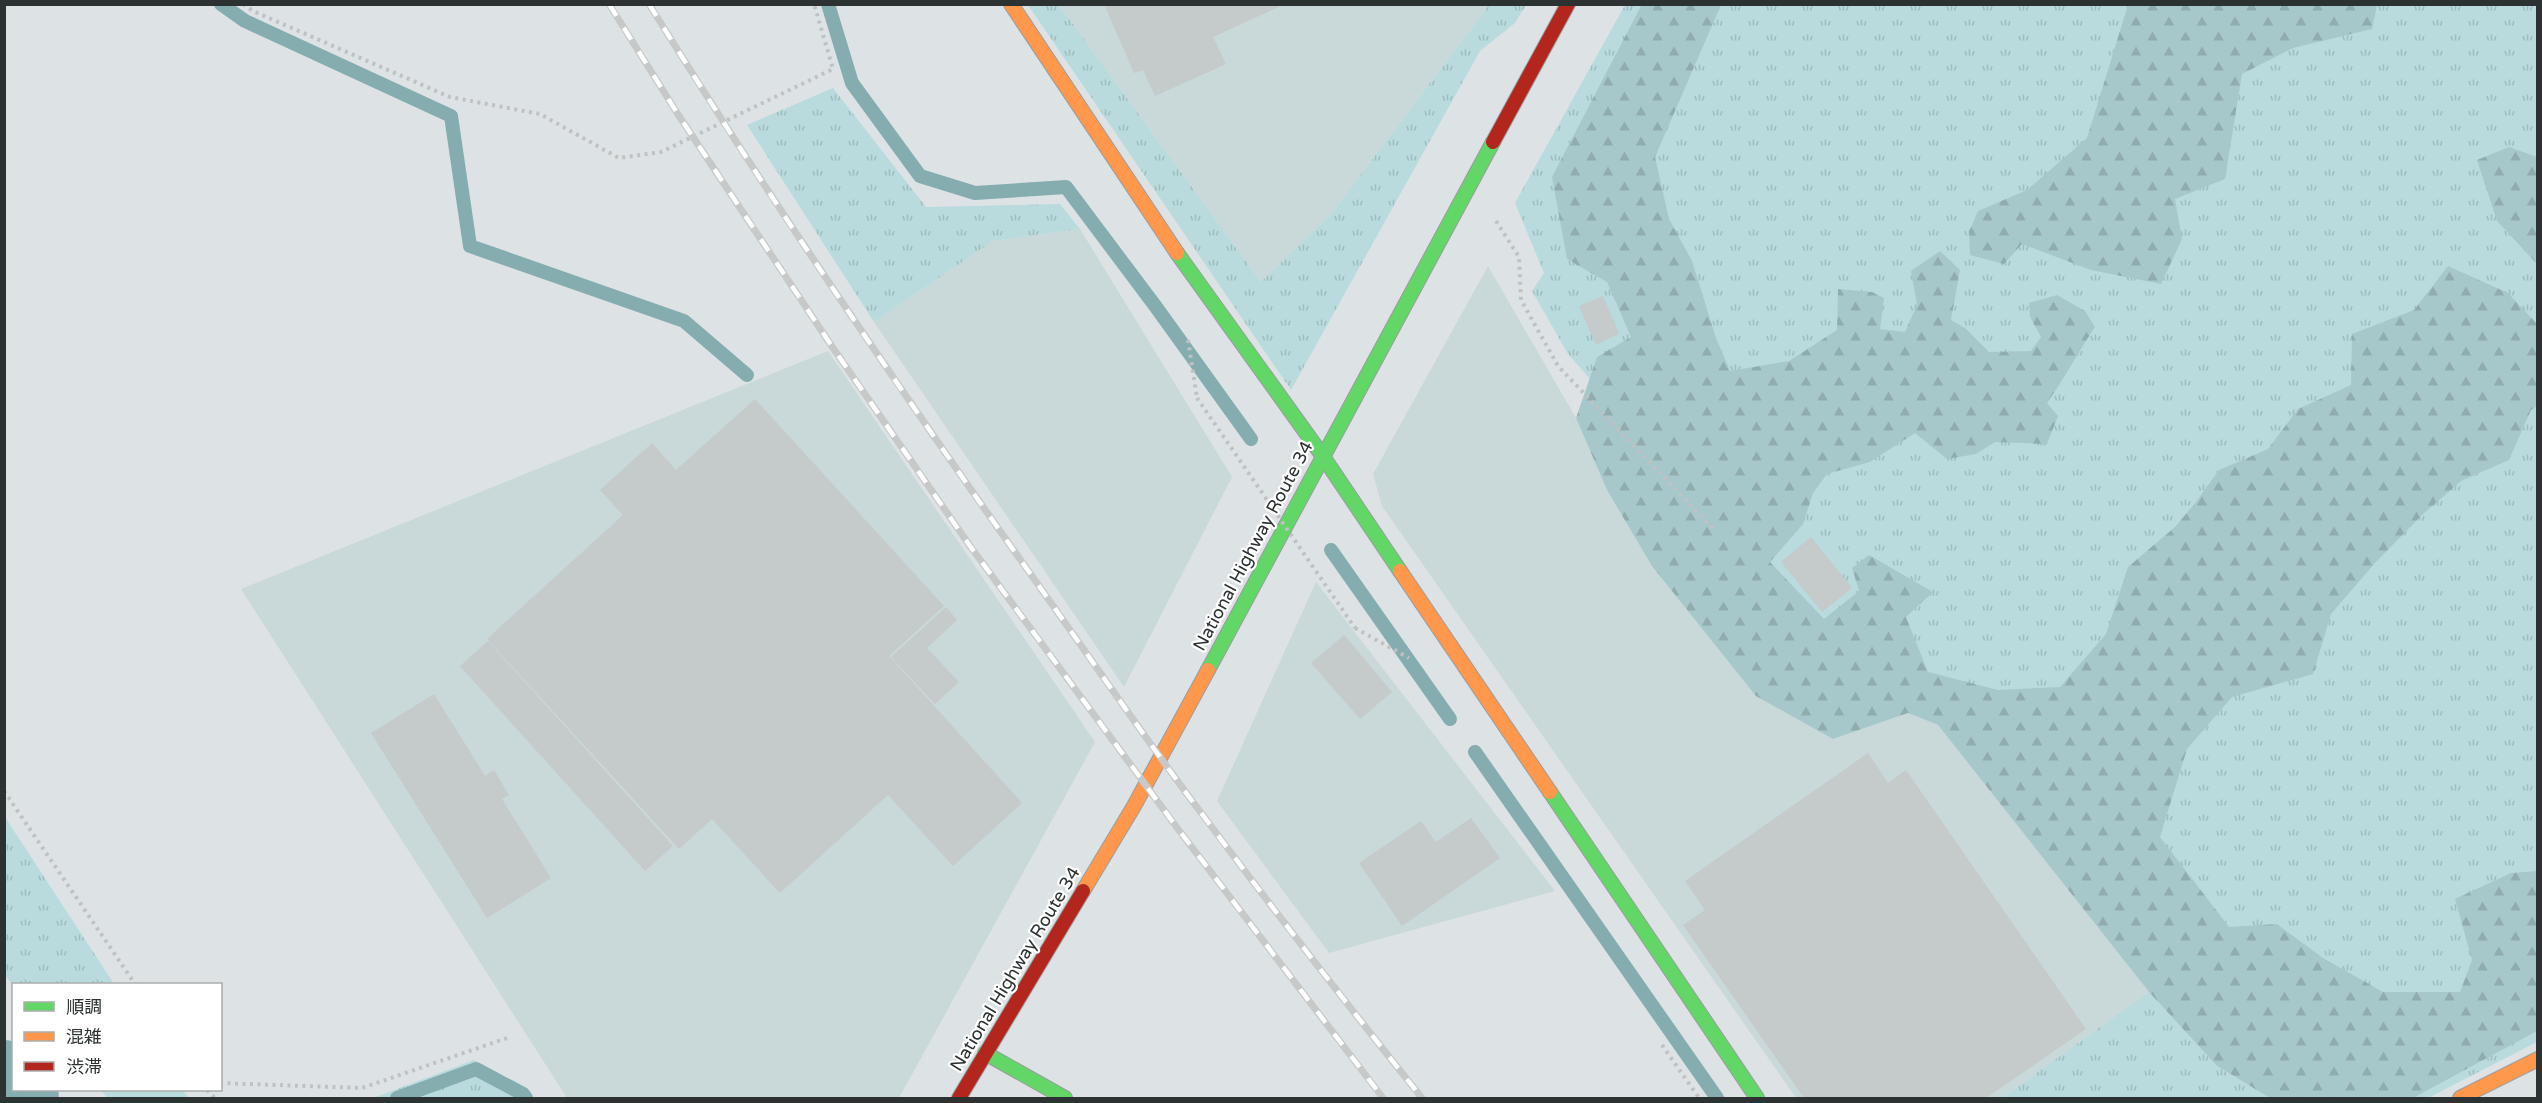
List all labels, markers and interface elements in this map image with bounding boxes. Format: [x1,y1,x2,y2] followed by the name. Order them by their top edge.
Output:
[1188,437,1318,655] street label: National Highway Route 34
[945,863,1085,1075] street label: National Highway Route 34
[12,983,222,1091] legend
[66,996,102,1018] text: 順調
[66,1026,102,1048] text: 混雑
[66,1056,102,1078] text: 渋滞

